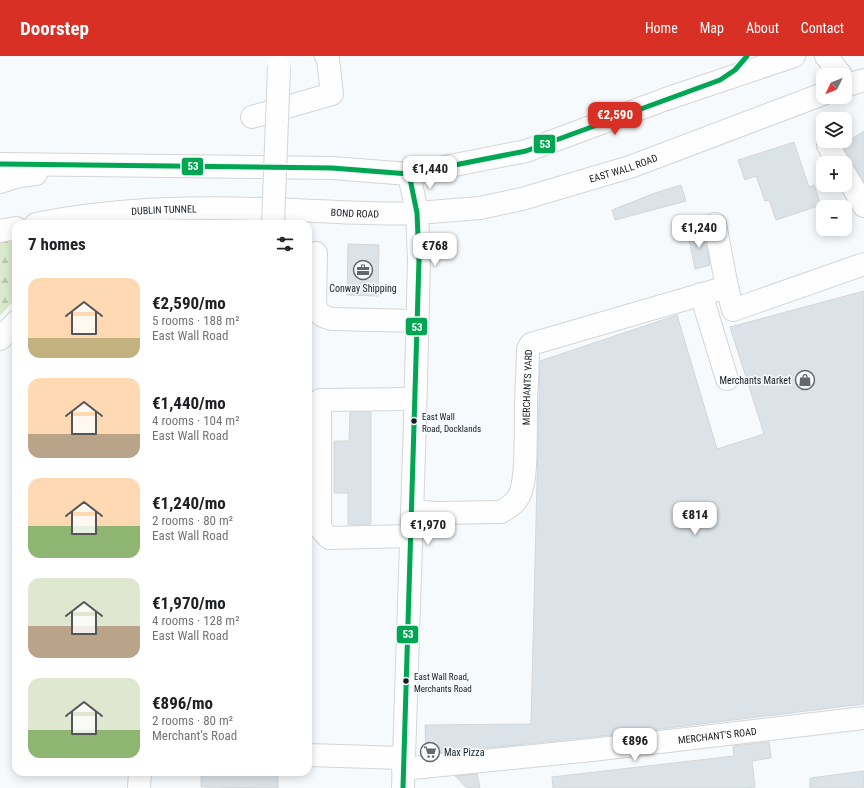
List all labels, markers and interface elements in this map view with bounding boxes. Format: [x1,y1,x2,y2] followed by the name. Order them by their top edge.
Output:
[20,17,89,40] text: Doorstep
[645,20,678,36] text: Home
[700,20,724,36] text: Map
[746,20,779,36] text: About
[801,20,844,36] text: Contact
[816,68,852,104] north arrow
[816,68,852,236] map controls
[582,102,648,136] pin: €2,590
[597,107,633,122] text: €2,590
[816,112,852,148] button: layers
[533,134,556,154] line badge: 53
[539,138,551,151] text: 53
[588,152,659,185] street label: EAST WALL ROAD
[397,156,463,190] pin: €1,440
[816,156,852,192] button: +
[181,157,204,176] line badge: 53
[187,160,199,173] text: 53
[412,161,448,176] text: €1,440
[816,200,852,236] button: −
[131,203,197,217] street label: DUBLIN TUNNEL
[330,207,379,220] street label: BOND ROAD
[666,215,732,249] pin: €1,240
[681,220,717,235] text: €1,240
[274,233,296,255] icon: filters
[411,233,459,267] pin: €768
[28,234,86,254] text: 7 homes
[422,238,448,253] text: €768
[352,259,374,281] office icon: Conway Shipping
[329,283,397,294] place label: Conway Shipping
[152,293,226,313] text: €2,590/mo
[60,294,108,342] icon: home
[152,313,239,328] text: 5 rooms · 188 m²
[405,317,428,336] line badge: 53
[411,321,423,334] text: 53
[152,328,228,343] text: East Wall Road
[521,349,534,425] street label: MERCHANTS YARD
[794,369,816,391] shop icon: Merchants Market
[719,375,791,386] place label: Merchants Market
[152,393,226,413] text: €1,440/mo
[60,394,108,442] icon: home
[422,412,481,434] place label: East Wall Road, Docklands
[152,413,239,428] text: 4 rooms · 104 m²
[409,416,419,426] marker: East Wall Road, Docklands
[152,428,228,443] text: East Wall Road
[152,493,226,513] text: €1,240/mo
[60,494,108,542] icon: home
[671,502,719,536] pin: €814
[682,507,708,522] text: €814
[395,512,461,546] pin: €1,970
[152,513,233,528] text: 2 rooms · 80 m²
[410,517,446,532] text: €1,970
[152,528,228,543] text: East Wall Road
[152,593,226,613] text: €1,970/mo
[60,594,108,642] icon: home
[152,613,239,628] text: 4 rooms · 128 m²
[396,625,419,644] line badge: 53
[152,628,228,643] text: East Wall Road
[402,628,414,641] text: 53
[414,672,472,694] place label: East Wall Road, Merchants Road
[401,676,411,686] marker: East Wall Road, Merchants Road
[152,693,213,713] text: €896/mo
[60,694,108,742] icon: home
[152,713,233,728] text: 2 rooms · 80 m²
[677,726,757,746] street label: MERCHANT'S ROAD
[152,728,237,743] text: Merchant's Road
[611,728,659,762] pin: €896
[622,733,648,748] text: €896
[419,741,441,763] supermarket icon: Max Pizza
[444,747,485,758] place label: Max Pizza

